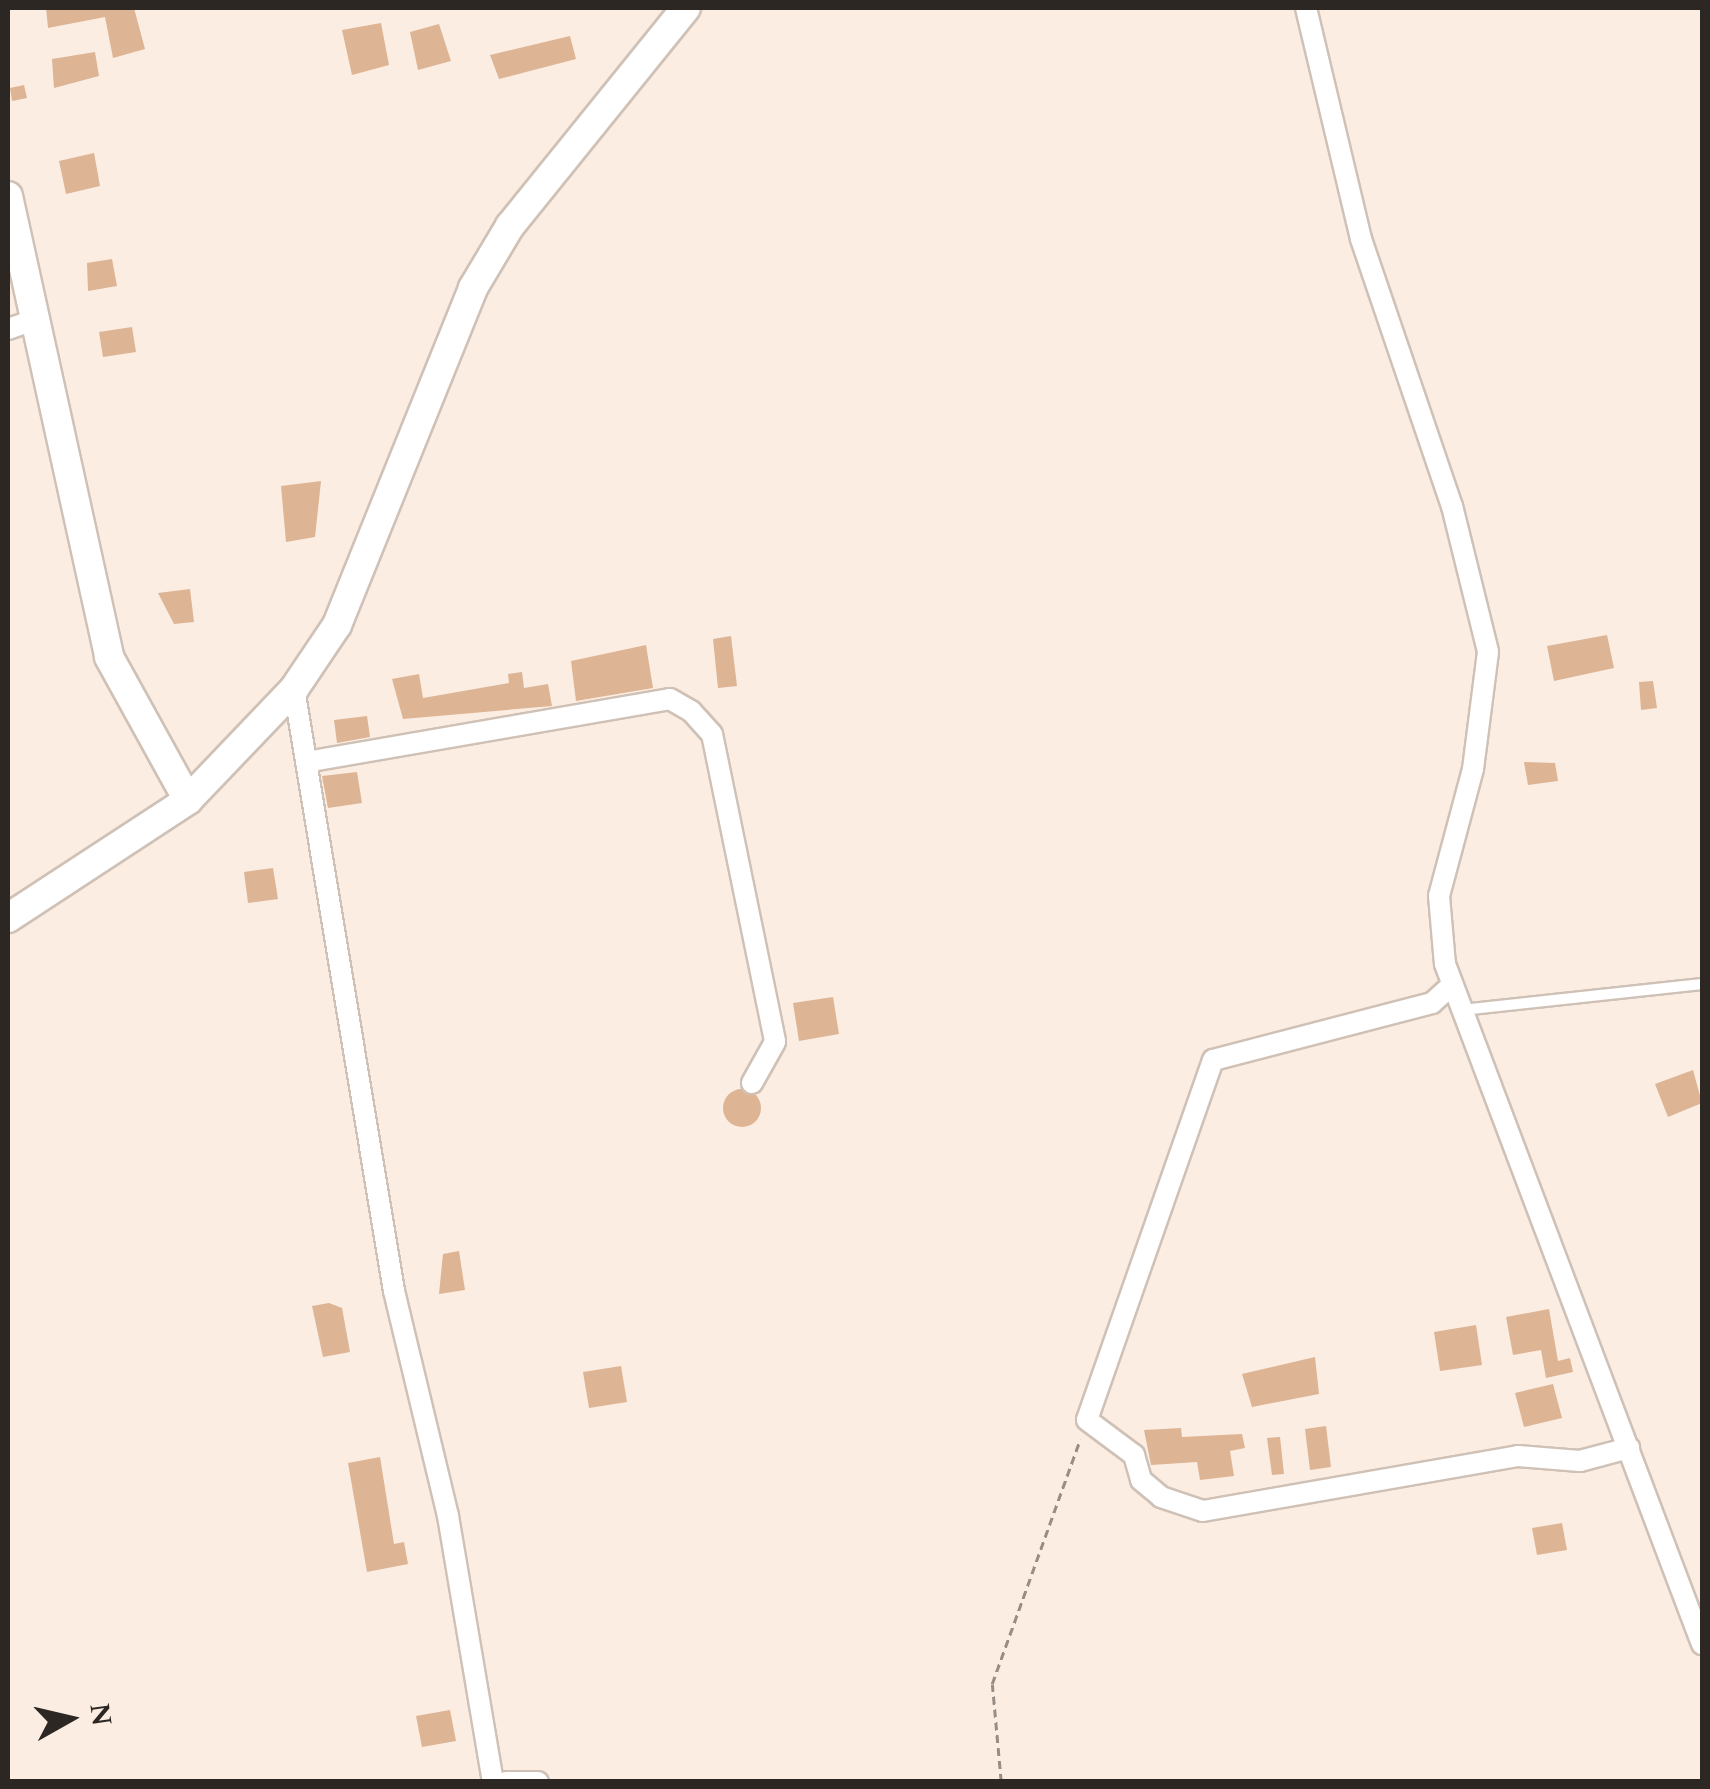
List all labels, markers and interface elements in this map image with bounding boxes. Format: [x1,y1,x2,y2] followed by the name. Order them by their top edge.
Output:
[20,1669,120,1769] north arrow
[77,1700,123,1729] text: N

